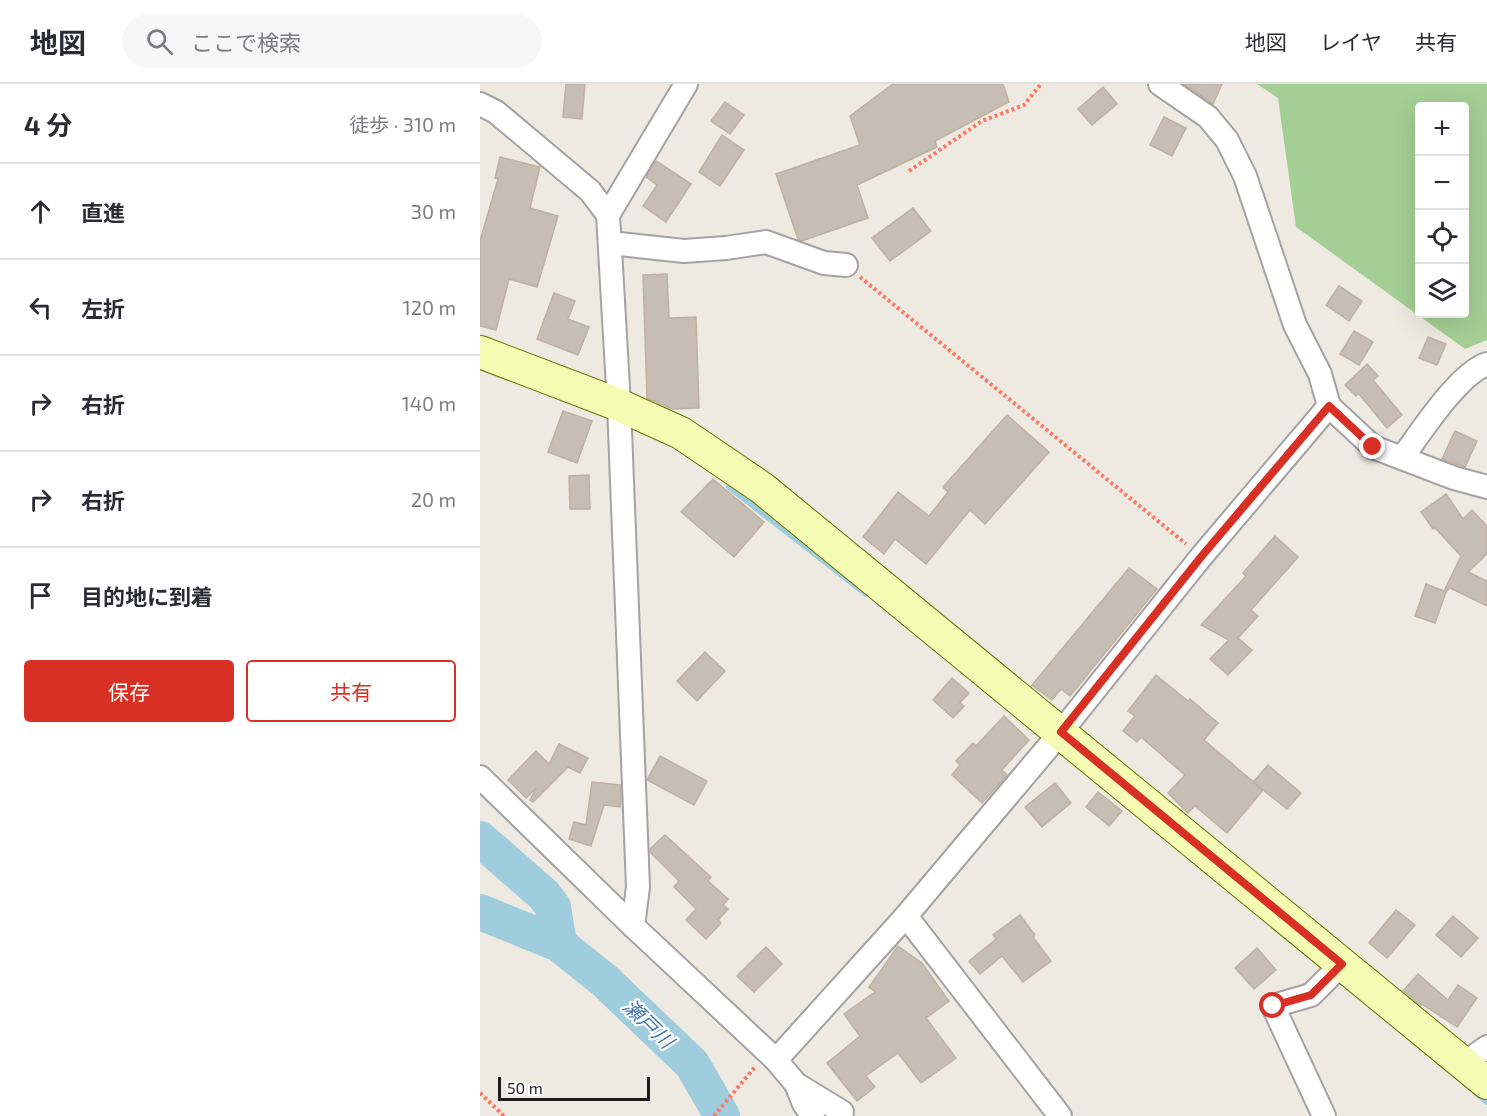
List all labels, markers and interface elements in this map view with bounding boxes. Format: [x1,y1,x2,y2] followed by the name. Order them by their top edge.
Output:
[122,14,542,68] search box
[30,25,86,59] text: 地図
[143,25,176,58] icon: search
[191,29,301,55] text: ここで検索
[1245,29,1287,54] text: 地図
[1320,29,1382,54] text: レイヤ
[1415,29,1457,54] text: 共有
[1415,102,1469,318] map controls
[1415,102,1469,156] button: +
[24,109,72,140] text: 4 分
[349,112,456,136] text: 徒歩 · 310 m
[1415,156,1469,210] button: −
[24,195,57,228] icon: ahead
[81,199,125,225] text: 直進
[411,199,456,223] text: 30 m
[1415,210,1469,264] button: locate
[1415,264,1469,318] button: layers
[24,291,57,324] icon: left
[81,295,125,321] text: 左折
[403,295,456,319] text: 120 m
[24,387,57,420] icon: right
[81,391,125,417] text: 右折
[402,391,456,415] text: 140 m
[1359,433,1385,459] route end
[24,483,57,516] icon: right
[81,487,125,513] text: 右折
[411,487,456,511] text: 20 m
[24,579,57,612] icon: arrive
[81,583,213,609] text: 目的地に到着
[24,660,234,722] button: 保存
[246,660,456,722] button: 共有
[1259,992,1285,1018] route start
[619,994,680,1054] water label: 瀬戸川
[498,1074,650,1102] scale bar
[507,1078,543,1097] text: 50 m

